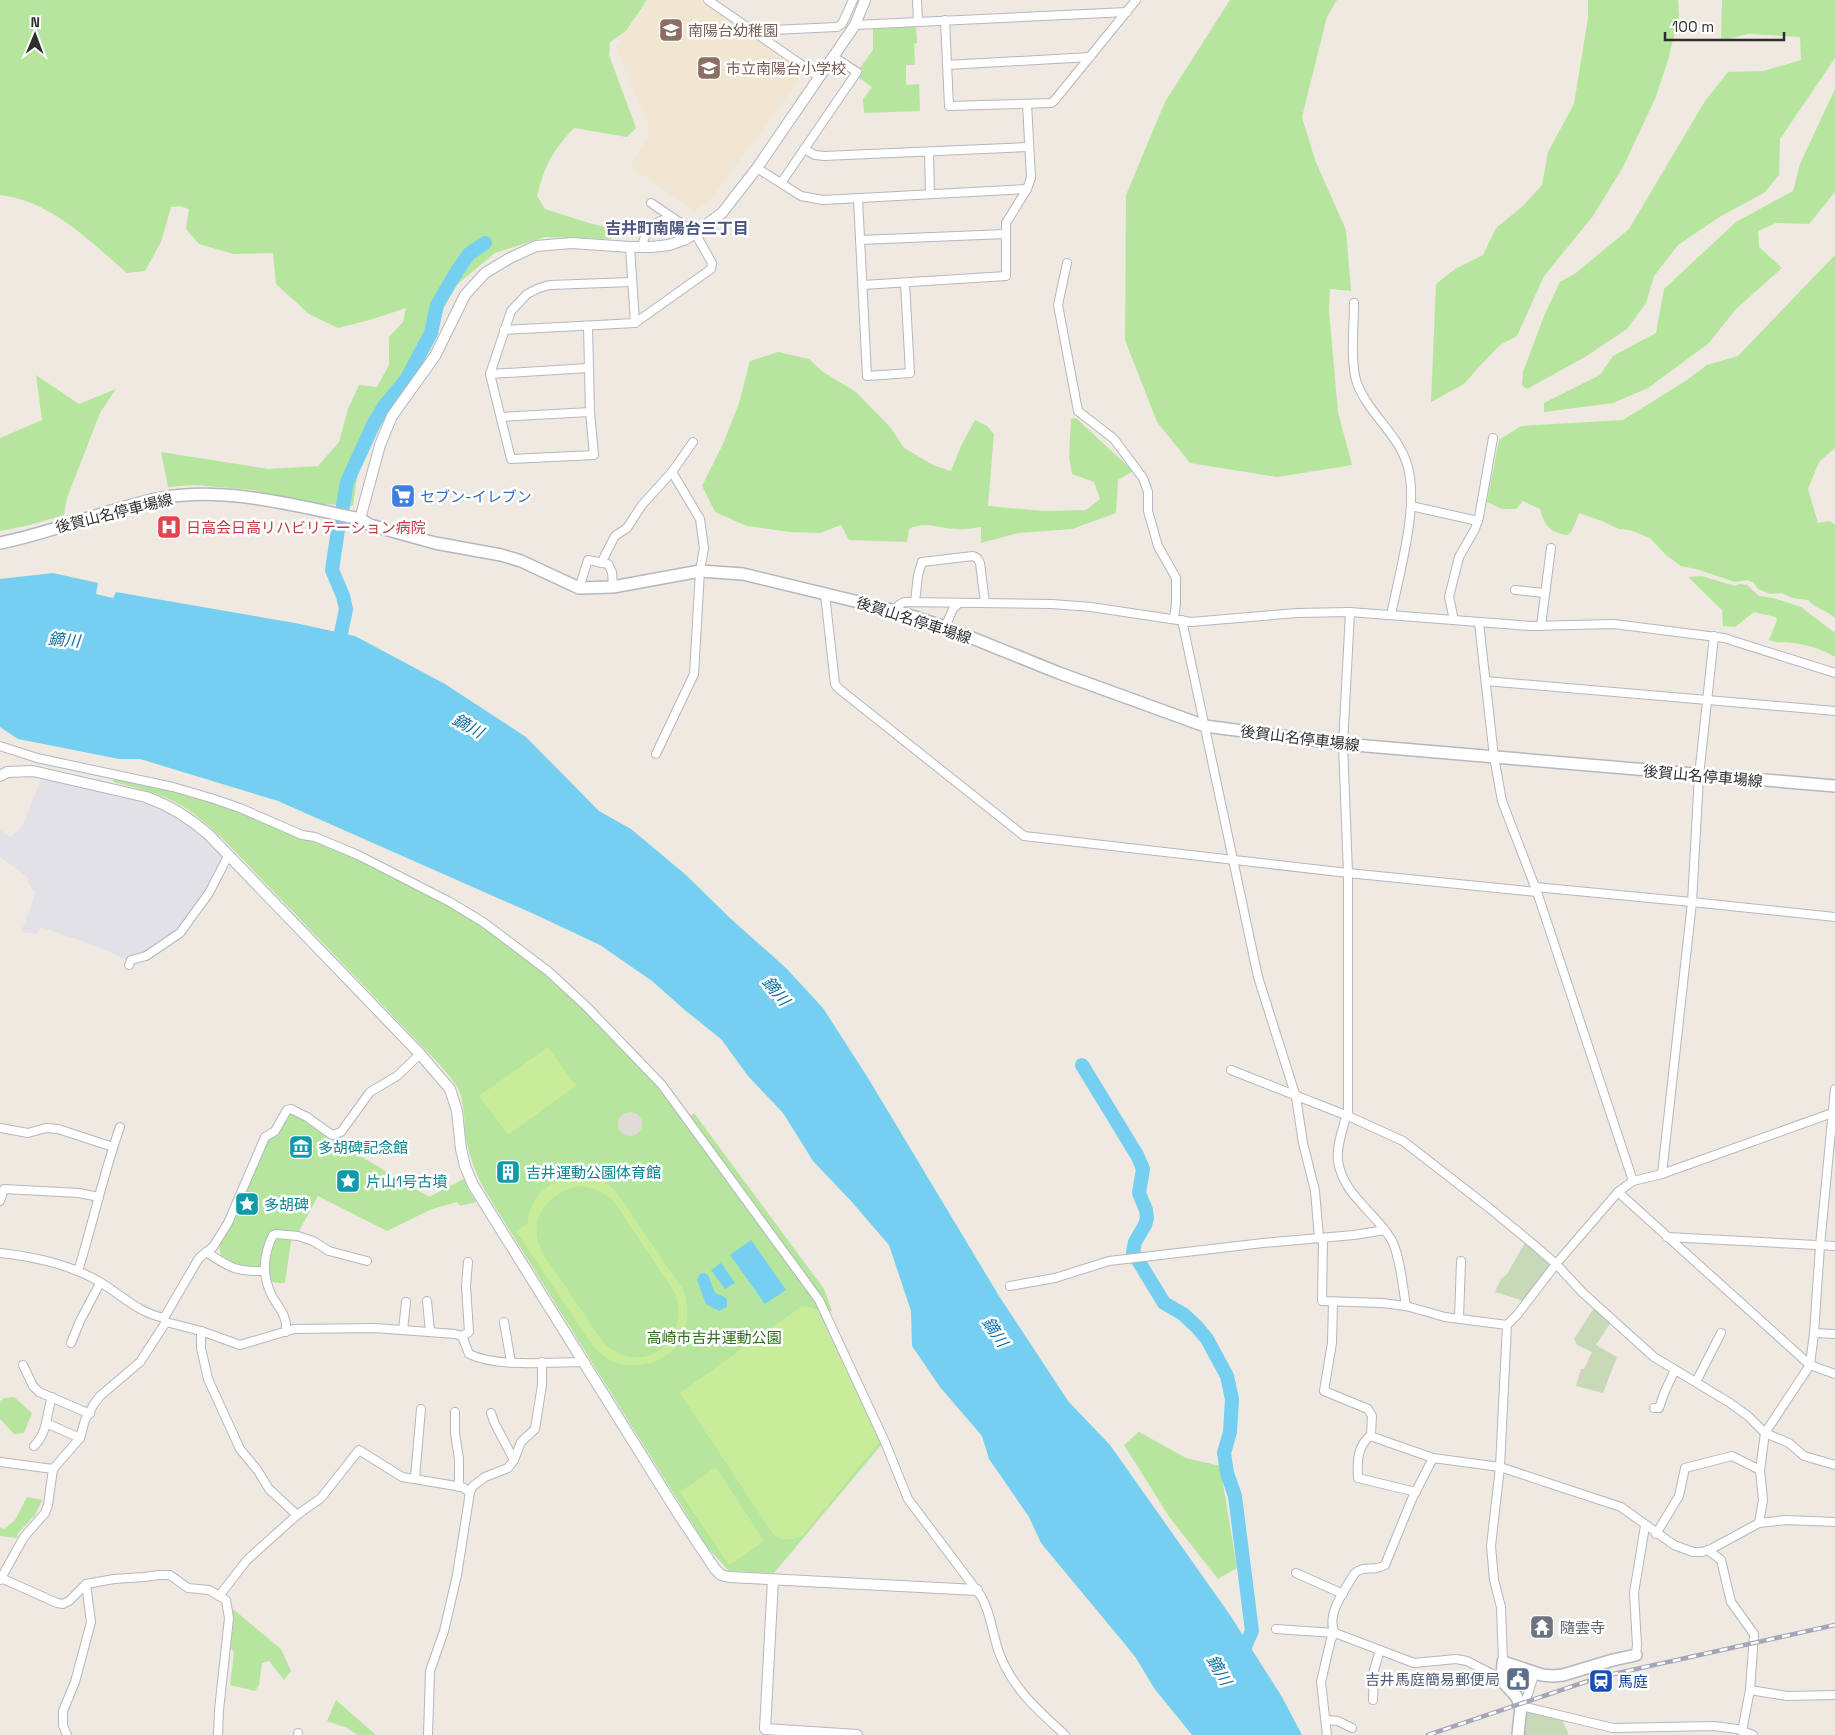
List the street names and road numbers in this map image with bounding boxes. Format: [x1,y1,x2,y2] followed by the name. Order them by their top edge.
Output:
[53,489,175,537] street label: 後賀山名停車場線
[854,592,974,648] street label: 後賀山名停車場線
[1239,721,1361,755] street label: 後賀山名停車場線
[1642,761,1764,791] street label: 後賀山名停車場線

